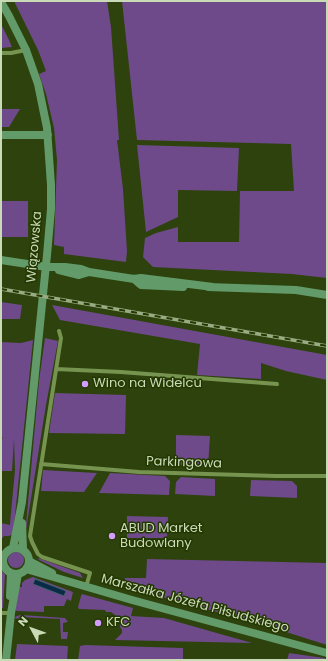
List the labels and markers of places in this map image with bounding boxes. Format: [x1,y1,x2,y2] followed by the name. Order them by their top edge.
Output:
[93,376,202,392] place label: Wino na Widelcu
[80,379,90,389] marker: Wino na Widelcu
[120,521,202,552] place label: ABUD Market Budowlany
[107,531,117,541] marker: ABUD Market Budowlany
[106,615,130,631] place label: KFC
[93,618,103,628] marker: KFC

